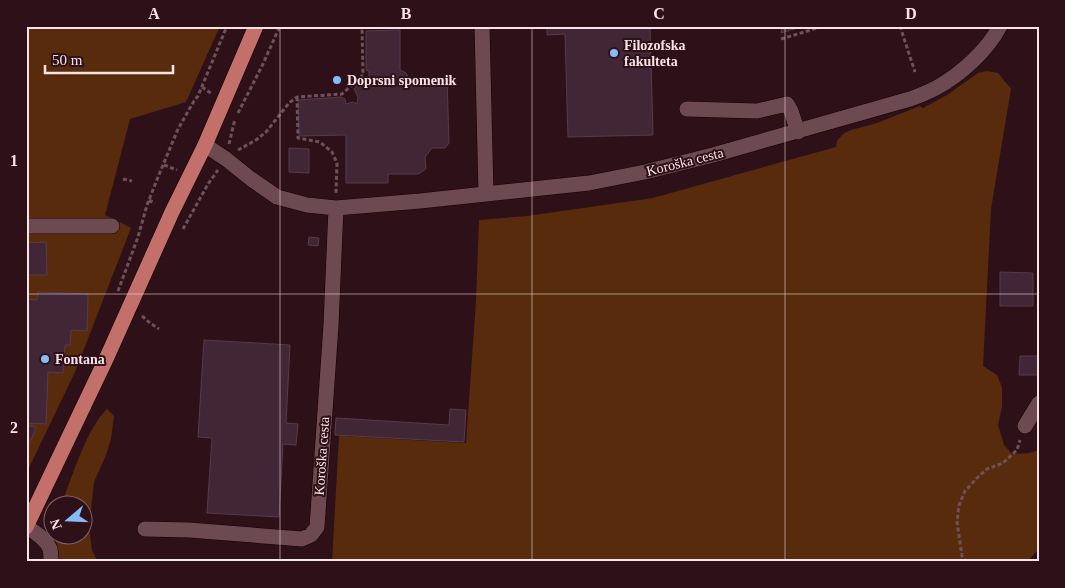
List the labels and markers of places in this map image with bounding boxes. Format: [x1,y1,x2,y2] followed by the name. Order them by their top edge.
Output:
[624,38,685,69] place label: Filozofska fakulteta
[608,47,620,59] marker: Filozofska fakulteta
[347,73,457,88] place label: Doprsni spomenik
[331,74,343,86] marker: Doprsni spomenik
[55,352,105,367] place label: Fontana
[39,353,51,365] marker: Fontana

